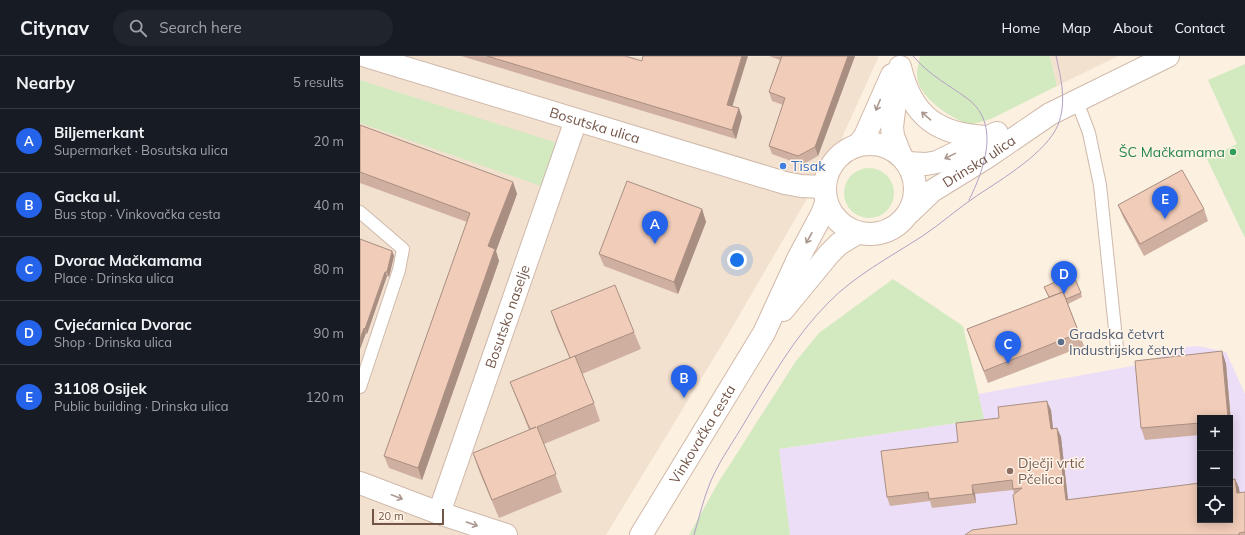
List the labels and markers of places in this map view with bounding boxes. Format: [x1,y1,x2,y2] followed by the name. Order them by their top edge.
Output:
[1119,143,1225,161] place label: ŠC Mačkamama
[1228,147,1238,157] marker: ŠC Mačkamama
[791,157,826,175] place label: Tisak
[778,161,788,171] marker: Tisak
[1152,186,1178,219] pin: E
[642,211,668,244] pin: A
[1051,261,1077,294] pin: D
[1069,325,1184,359] place label: Gradska četvrt Industrijska četvrt
[995,331,1021,364] pin: C
[1056,337,1066,347] marker: Gradska četvrt Industrijska četvrt
[671,365,697,398] pin: B
[1018,454,1085,488] place label: Dječji vrtić Pčelica
[1005,466,1015,476] marker: Dječji vrtić Pčelica

